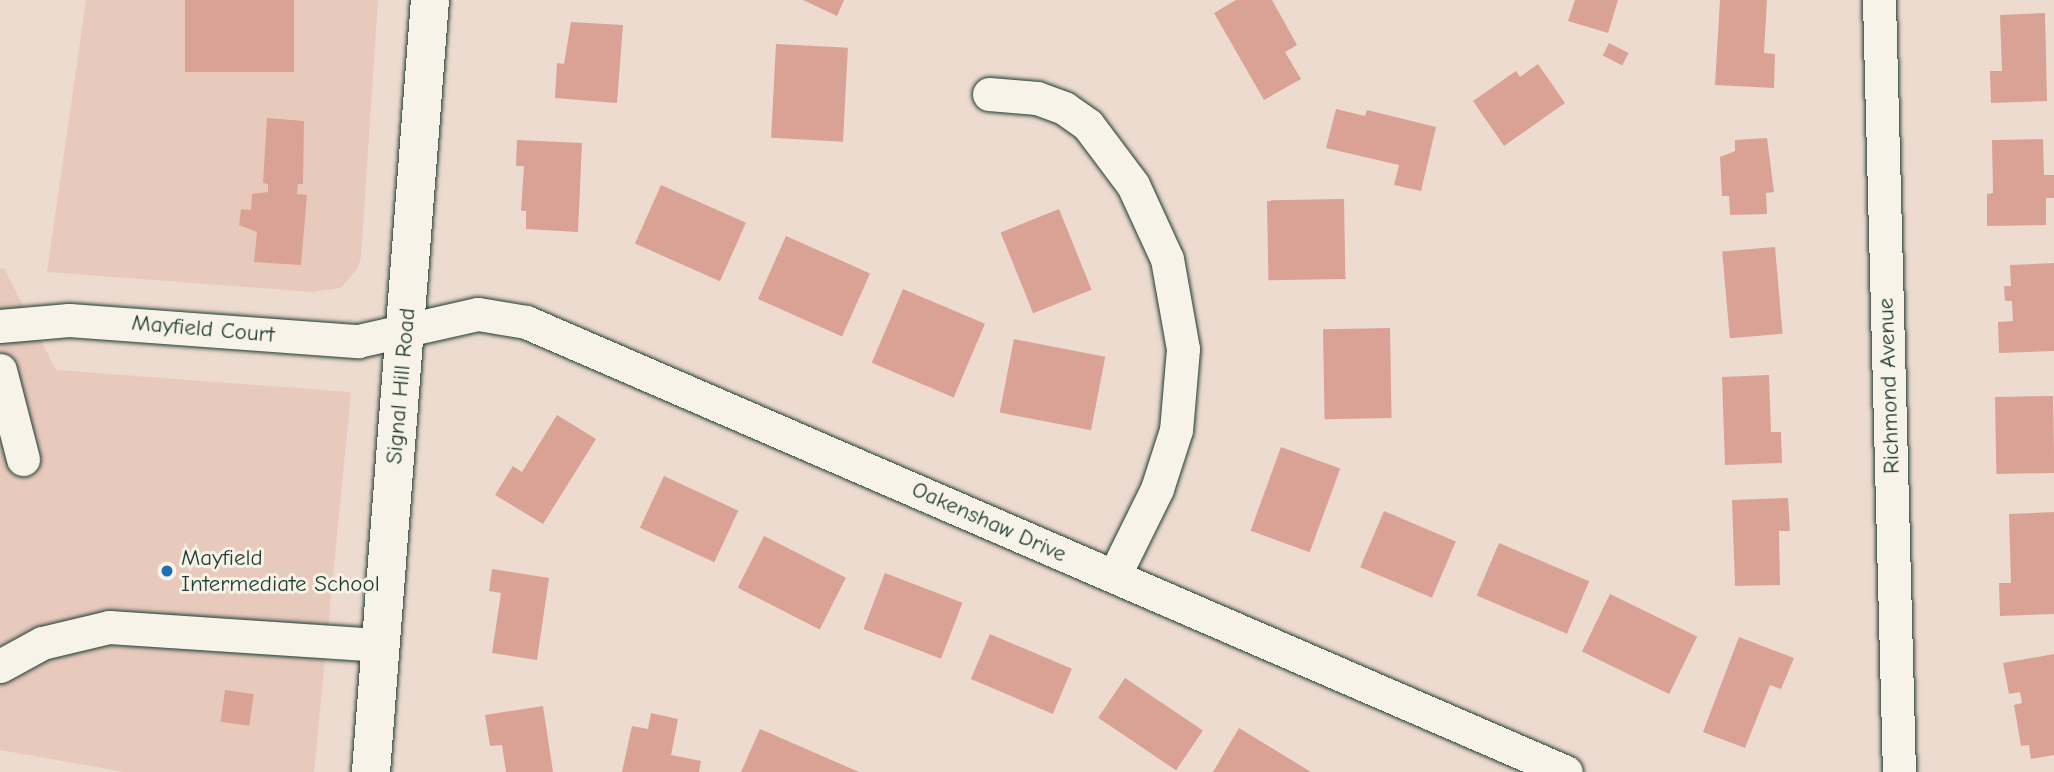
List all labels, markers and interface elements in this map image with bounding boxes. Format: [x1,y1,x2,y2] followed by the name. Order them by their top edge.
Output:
[1872,297,1906,475] street label: Richmond Avenue
[380,307,422,465] street label: Signal Hill Road
[130,309,276,349] street label: Mayfield Court
[907,476,1071,568] street label: Oakenshaw Drive
[181,544,380,598] place label: Mayfield Intermediate School
[159,563,175,579] marker: Mayfield Intermediate School

